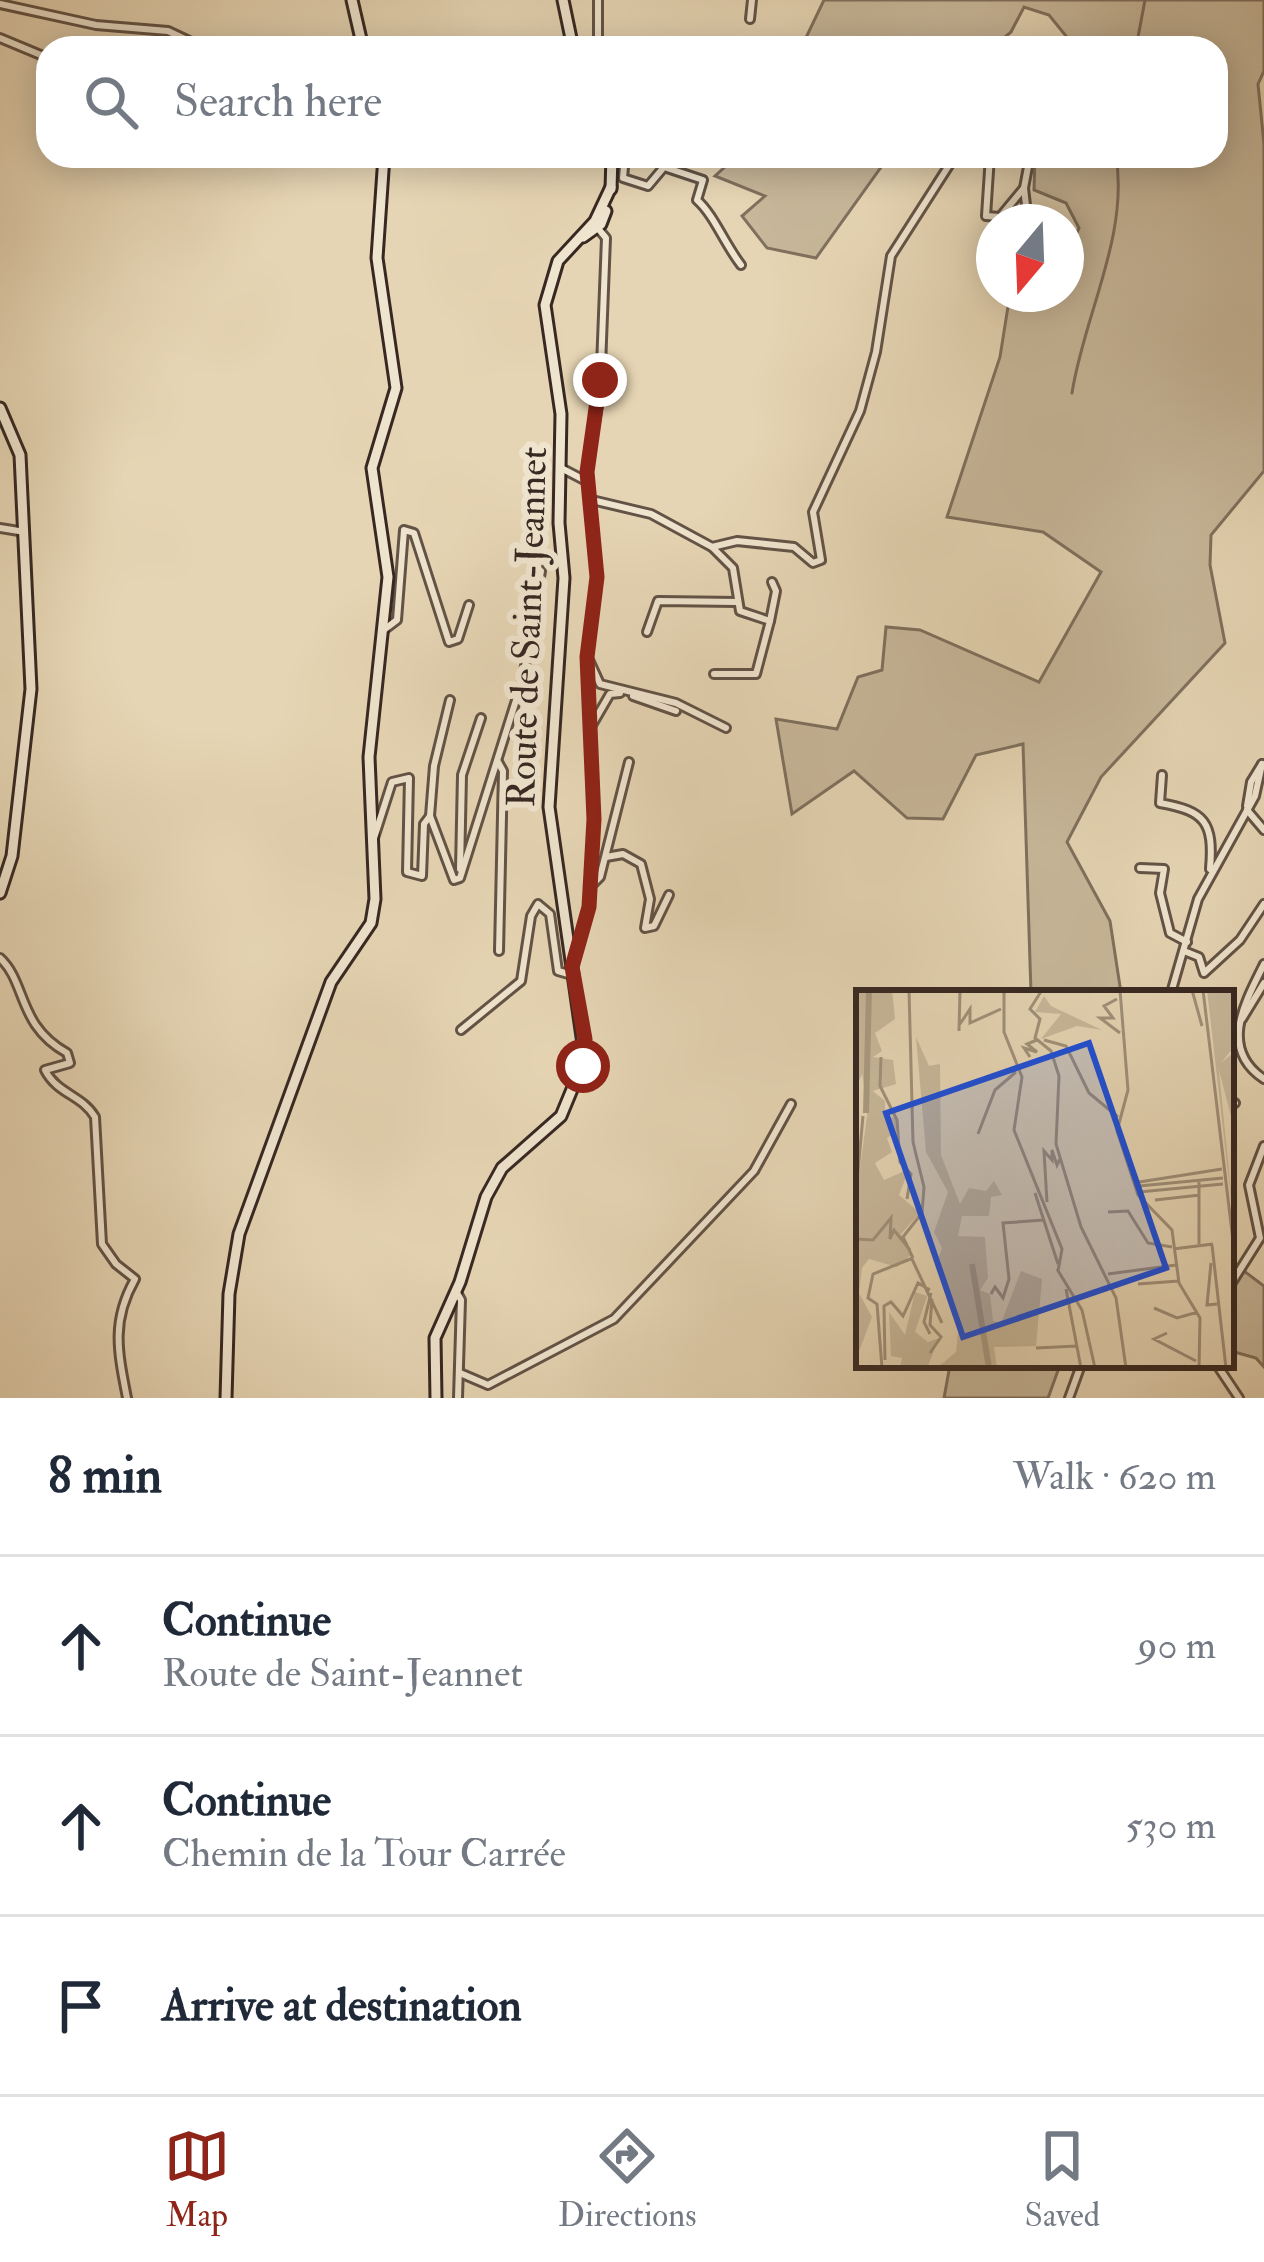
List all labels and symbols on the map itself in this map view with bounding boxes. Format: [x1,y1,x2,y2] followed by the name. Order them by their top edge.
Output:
[976,204,1084,312] north arrow
[573,353,627,407] route end
[497,446,558,808] street label: Route de Saint-Jeannet
[856,990,1234,1368] inset map
[556,1039,610,1093] route start

